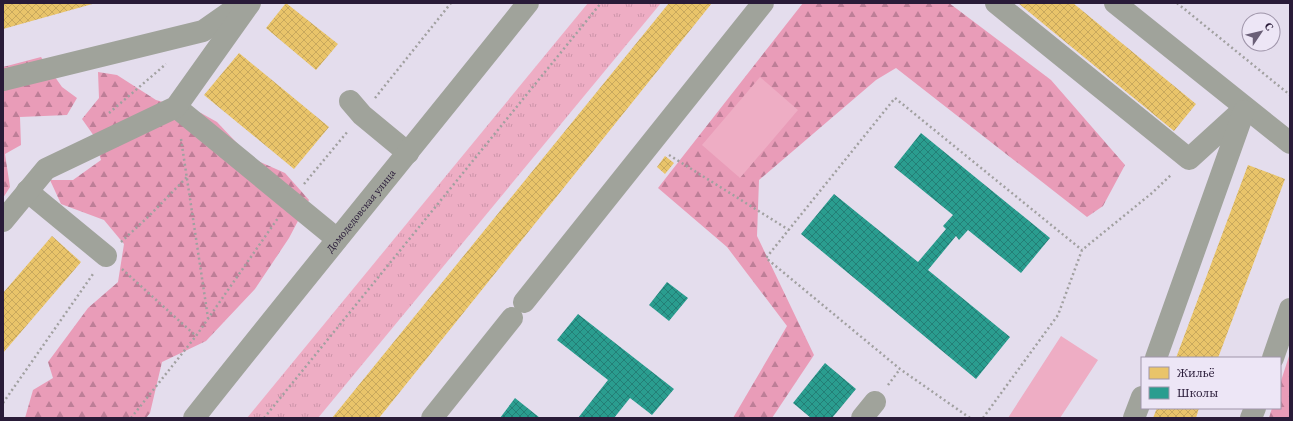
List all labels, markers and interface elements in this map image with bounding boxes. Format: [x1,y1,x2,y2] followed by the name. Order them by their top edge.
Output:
[1241,12,1281,52] north arrow
[1261,19,1277,34] text: С
[323,166,399,255] street label: Домодедовская улица
[1141,357,1281,409] legend
[1177,365,1215,381] text: Жильё
[1177,385,1218,401] text: Школы

